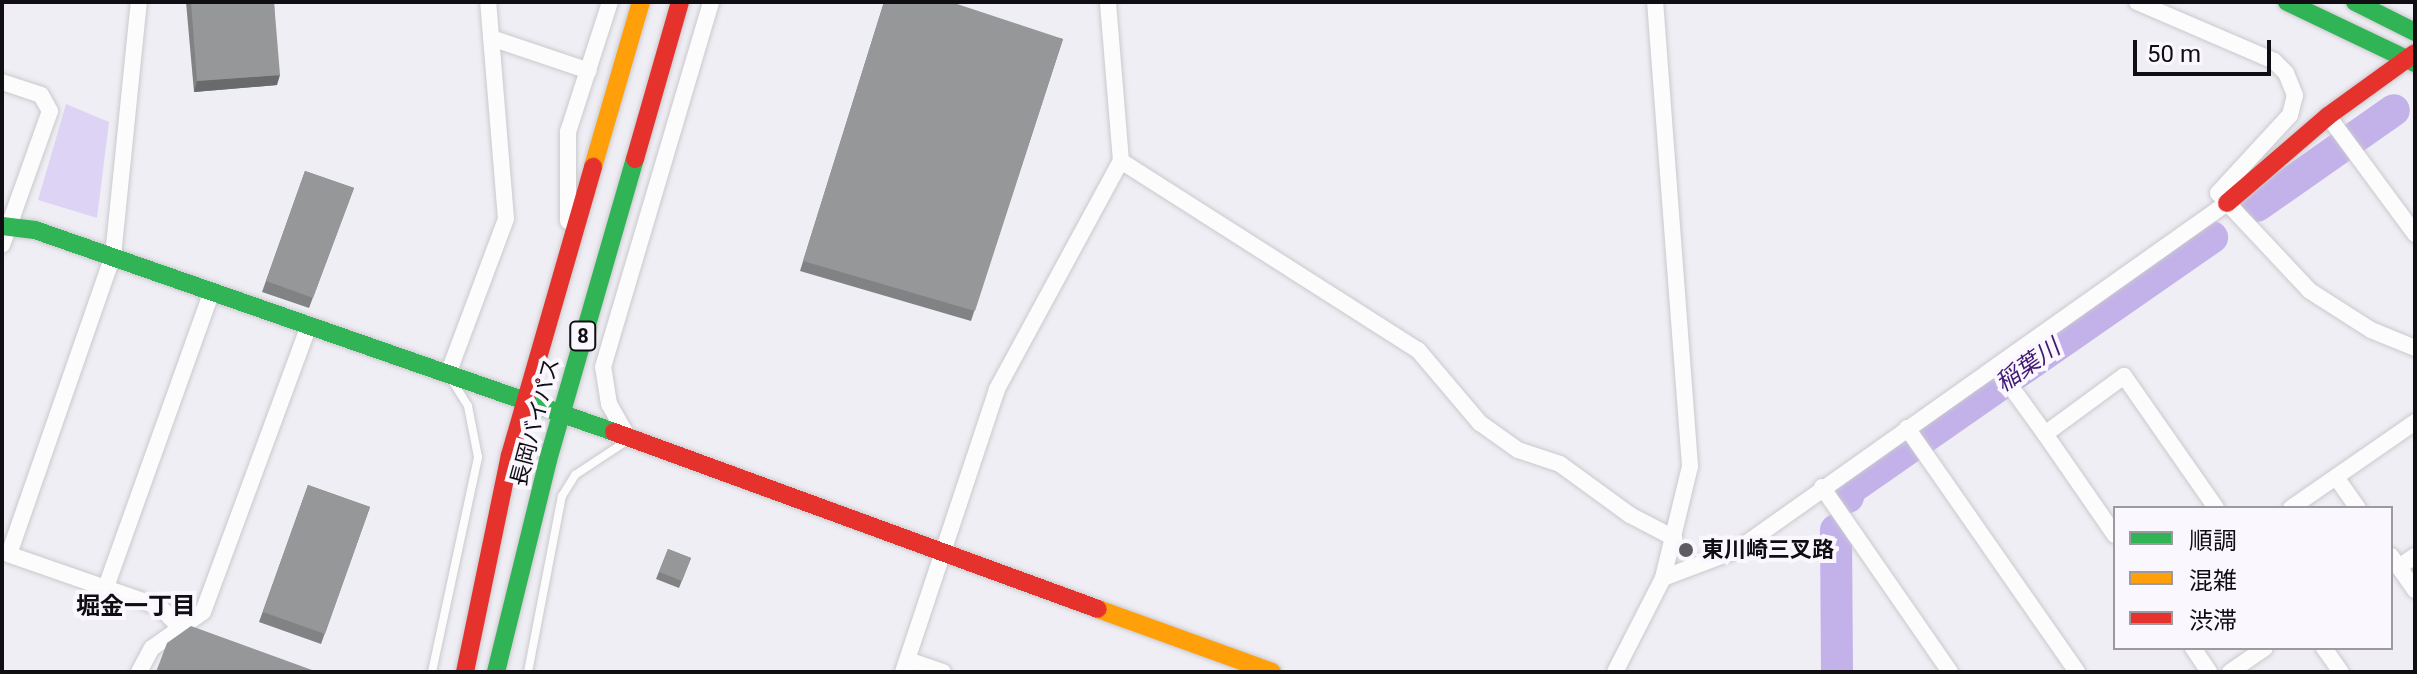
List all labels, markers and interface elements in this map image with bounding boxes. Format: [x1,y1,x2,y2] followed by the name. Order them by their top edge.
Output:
[2137,24,2275,74] scale bar
[2147,40,2201,68] text: 50 m
[569,320,597,352] road number: 8
[1990,334,2066,398] water label: 稲葉川
[505,355,565,489] street label: 長岡バイパス
[2113,506,2393,650] legend
[2189,527,2237,555] text: 順調
[1702,537,1834,563] place label: 東川崎三叉路
[1677,541,1695,559] marker: 東川崎三叉路
[2189,567,2237,595] text: 混雑
[76,593,196,621] district label: 堀金一丁目
[2189,607,2237,635] text: 渋滞

